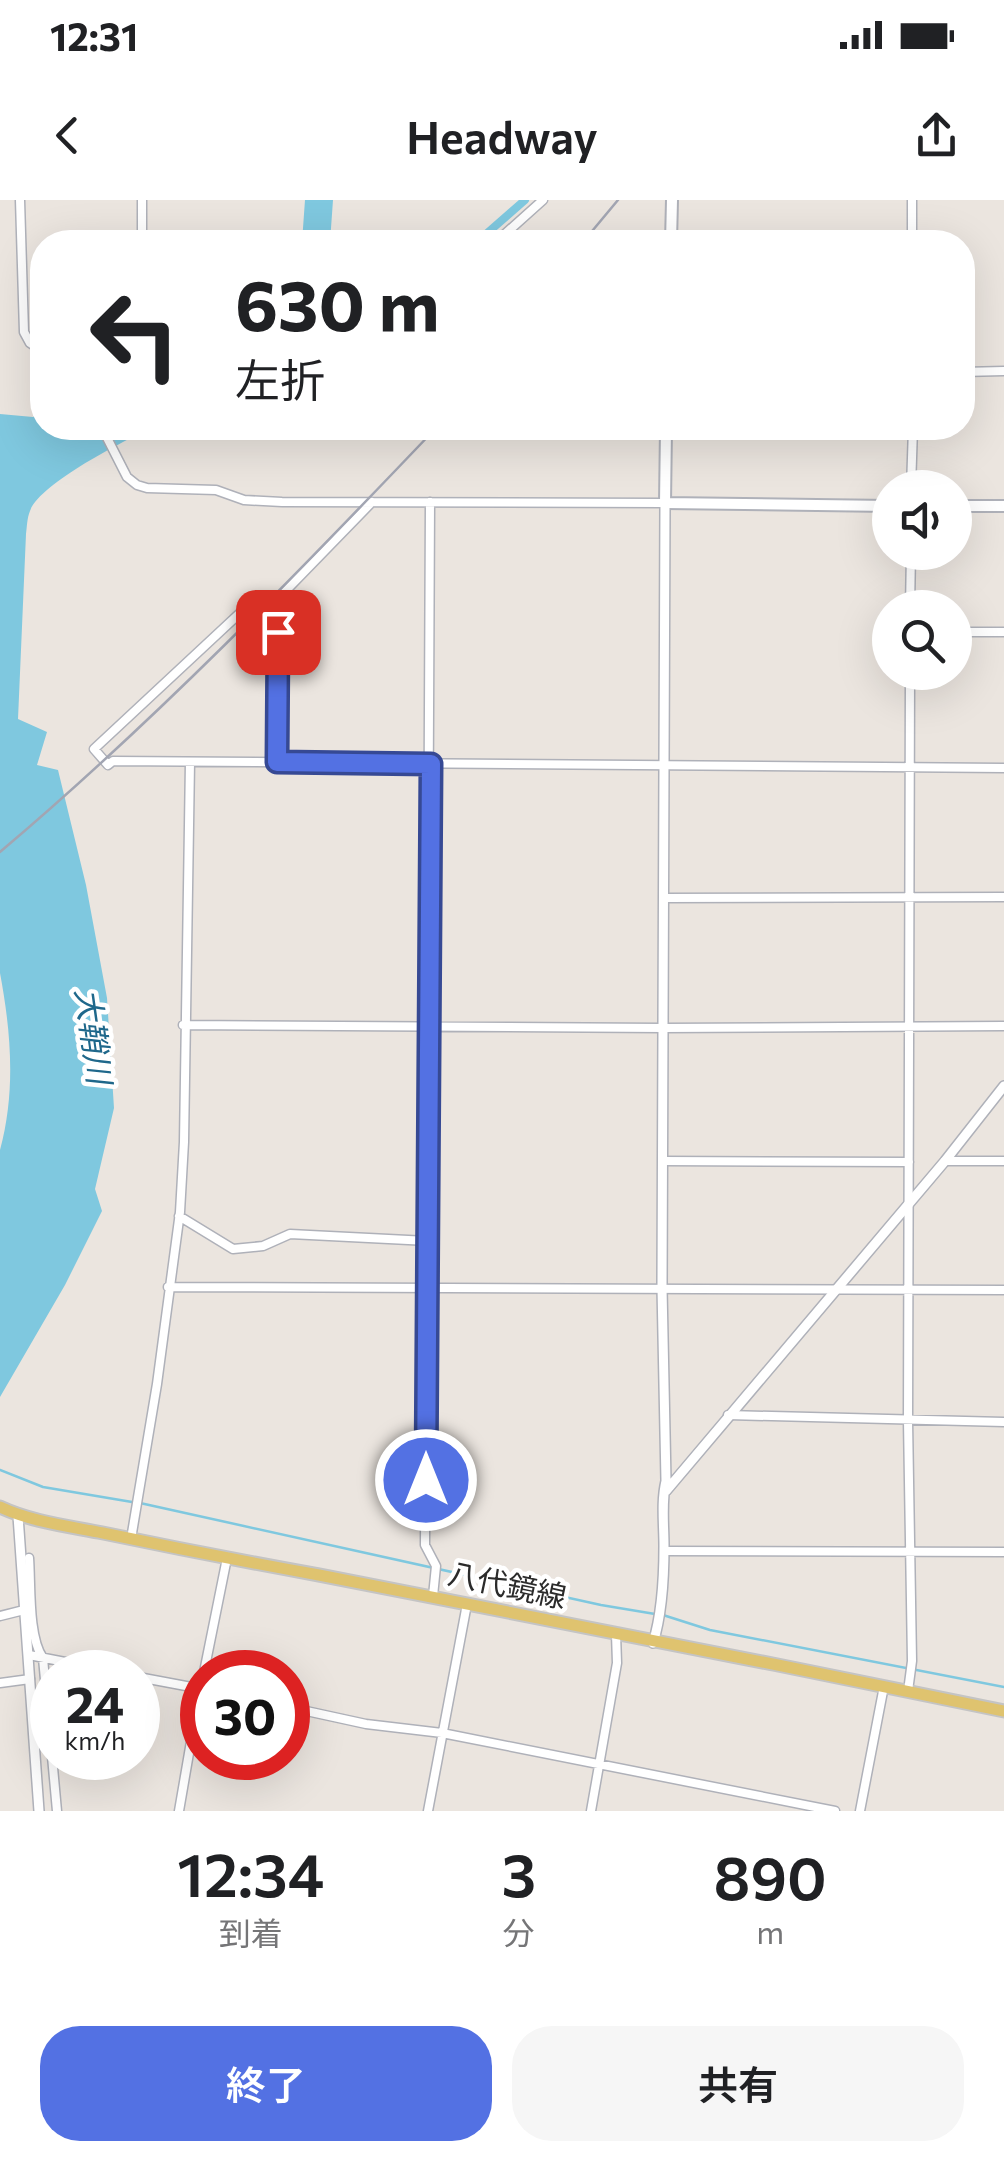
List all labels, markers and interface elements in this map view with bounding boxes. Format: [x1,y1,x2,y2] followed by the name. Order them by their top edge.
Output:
[50,12,138,59] text: 12:31
[40,108,95,163] icon: back
[406,108,598,163] text: Headway
[909,108,964,163] icon: share
[235,260,440,345] text: 630 m
[70,270,200,400] icon: left
[235,351,325,406] text: 左折
[872,470,972,690] map controls
[872,470,972,570] button: sound
[236,590,321,675] pin
[872,590,972,690] button: search
[251,605,306,660] icon: arrive
[68,985,122,1089] water label: 大鞘川
[374,1428,478,1532] position arrow
[445,1553,570,1614] street label: 八代鏡線
[180,1650,310,1780] speed limit sign: 30
[66,1672,124,1733] text: 24
[65,1725,125,1755] text: km/h
[177,1836,324,1909] text: 12:34
[502,1836,536,1909] text: 3
[713,1839,827,1912] text: 890
[756,1911,784,1951] text: m
[219,1912,283,1952] text: 到着
[503,1912,535,1952] text: 分
[40,2026,492,2141] button: 終了
[512,2026,964,2141] button: 共有

